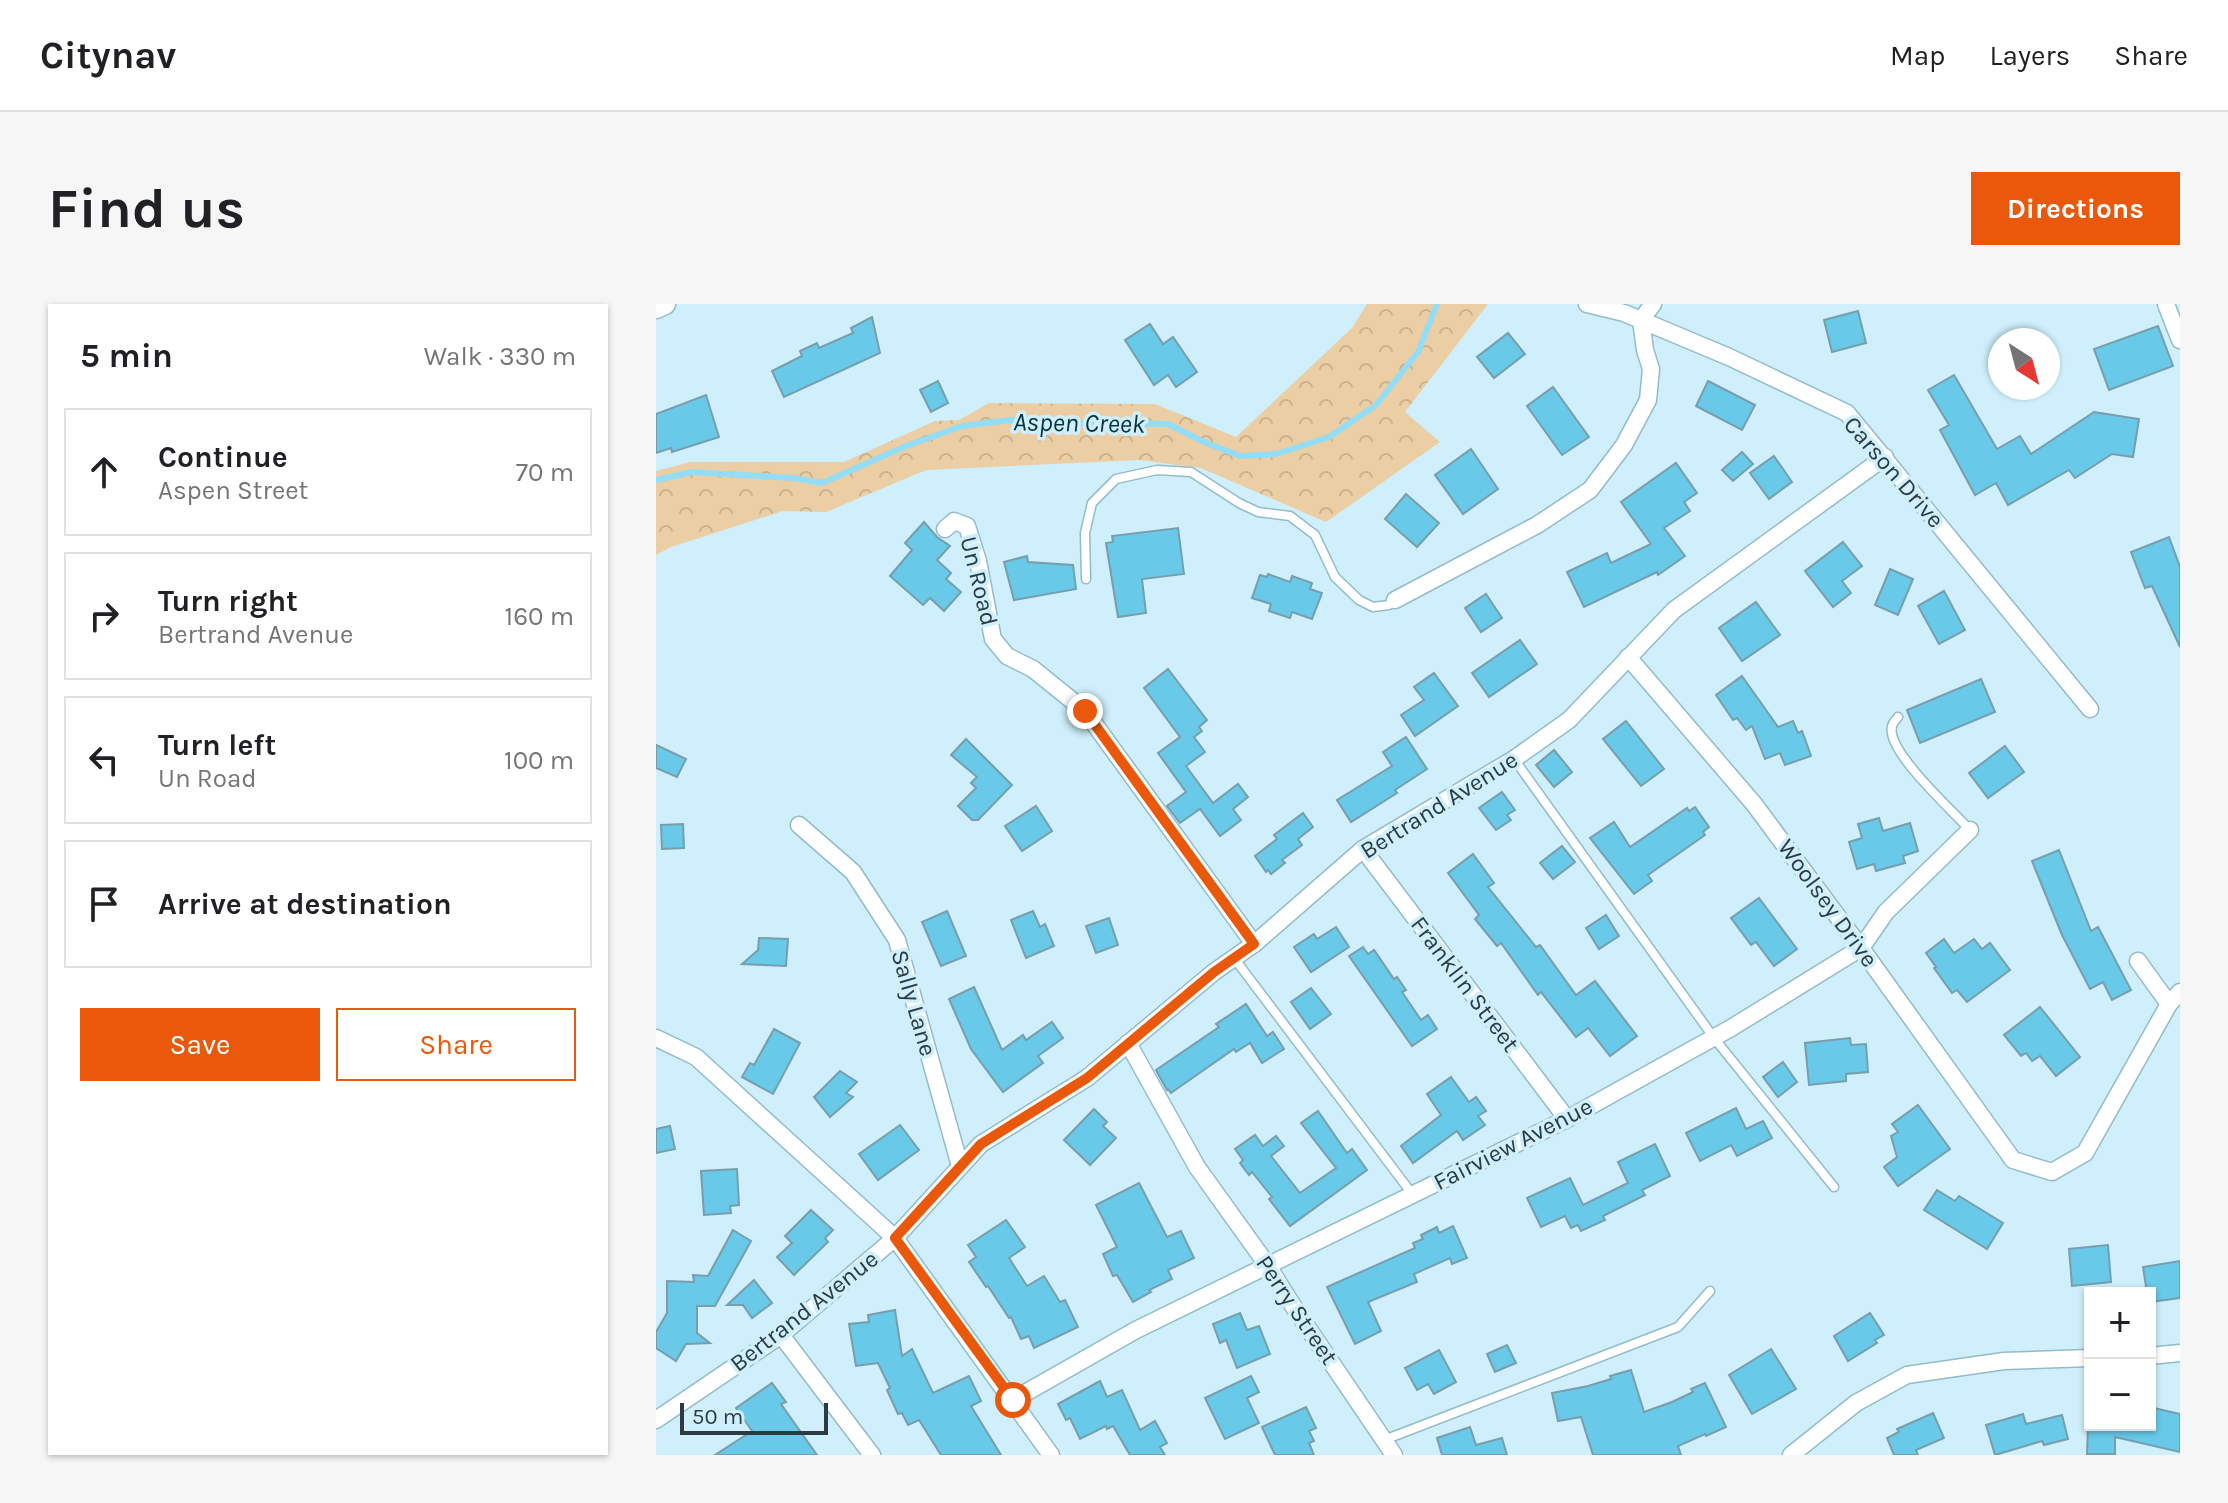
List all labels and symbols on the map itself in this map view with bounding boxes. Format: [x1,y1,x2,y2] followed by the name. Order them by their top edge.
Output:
[1988,328,2060,400] north arrow
[1013,406,1146,440] water label: Aspen Creek
[1838,411,1950,533] street label: Carson Drive
[954,533,1004,629] street label: Un Road
[1067,693,1103,729] route end
[1355,745,1523,865] street label: Bertrand Avenue
[1772,833,1884,973] street label: Woolsey Drive
[1405,911,1525,1057] street label: Franklin Street
[885,947,943,1059] street label: Sally Lane
[1429,1092,1597,1196] street label: Fairview Avenue
[724,1244,884,1378] street label: Bertrand Avenue
[1250,1250,1344,1370] street label: Perry Street
[995,1382,1031,1418] route start
[680,1399,828,1435] scale bar

